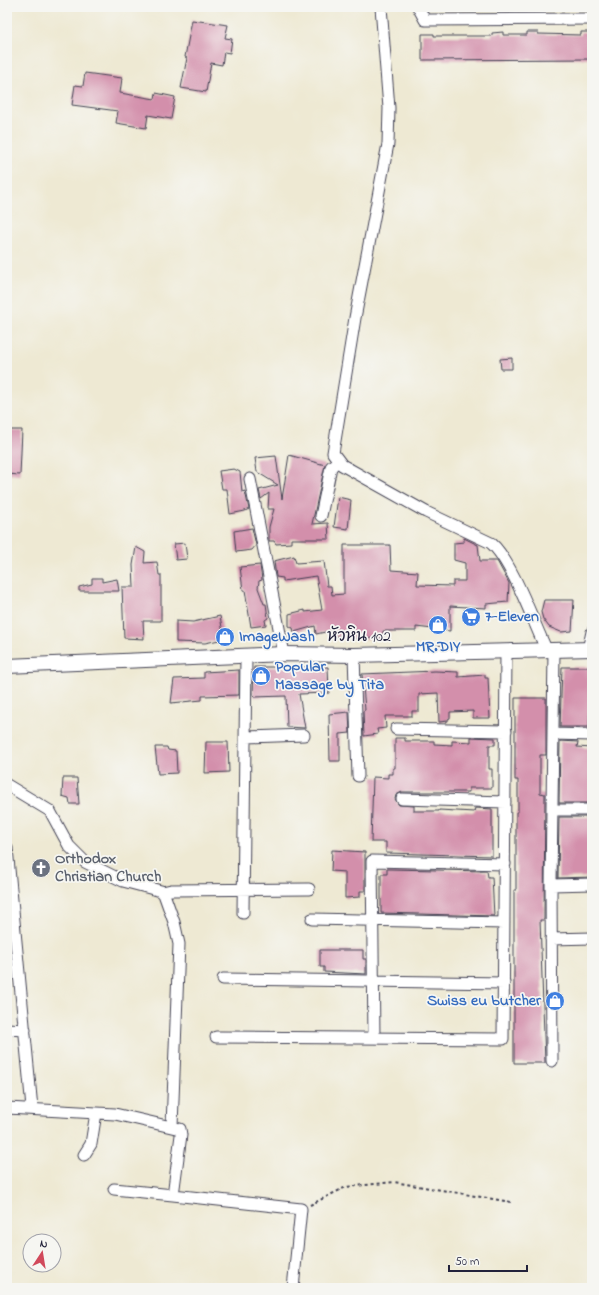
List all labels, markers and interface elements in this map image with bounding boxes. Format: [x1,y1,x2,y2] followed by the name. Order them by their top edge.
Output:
[485,605,539,629] place label: 7-Eleven
[460,606,482,628] supermarket icon: 7-Eleven
[427,614,449,636] shop icon: MR.DIY
[239,625,315,650] place label: ImageWash
[327,625,391,649] street label: หัวหิน 102
[214,626,236,648] shop icon: ImageWash
[416,635,461,659] place label: MR.DIY
[275,655,384,698] place label: Popular Massage by Tita
[250,665,272,687] shop icon: Popular Massage by Tita
[55,847,162,889] place label: Orthodox Christian Church
[30,857,52,879] church icon: Orthodox Christian Church
[427,989,542,1013] place label: Swiss eu butcher
[544,990,566,1012] shop icon: Swiss eu butcher
[22,1233,62,1273] north arrow
[39,1236,49,1253] text: N
[449,1247,527,1273] scale bar
[455,1253,479,1271] text: 50 m

